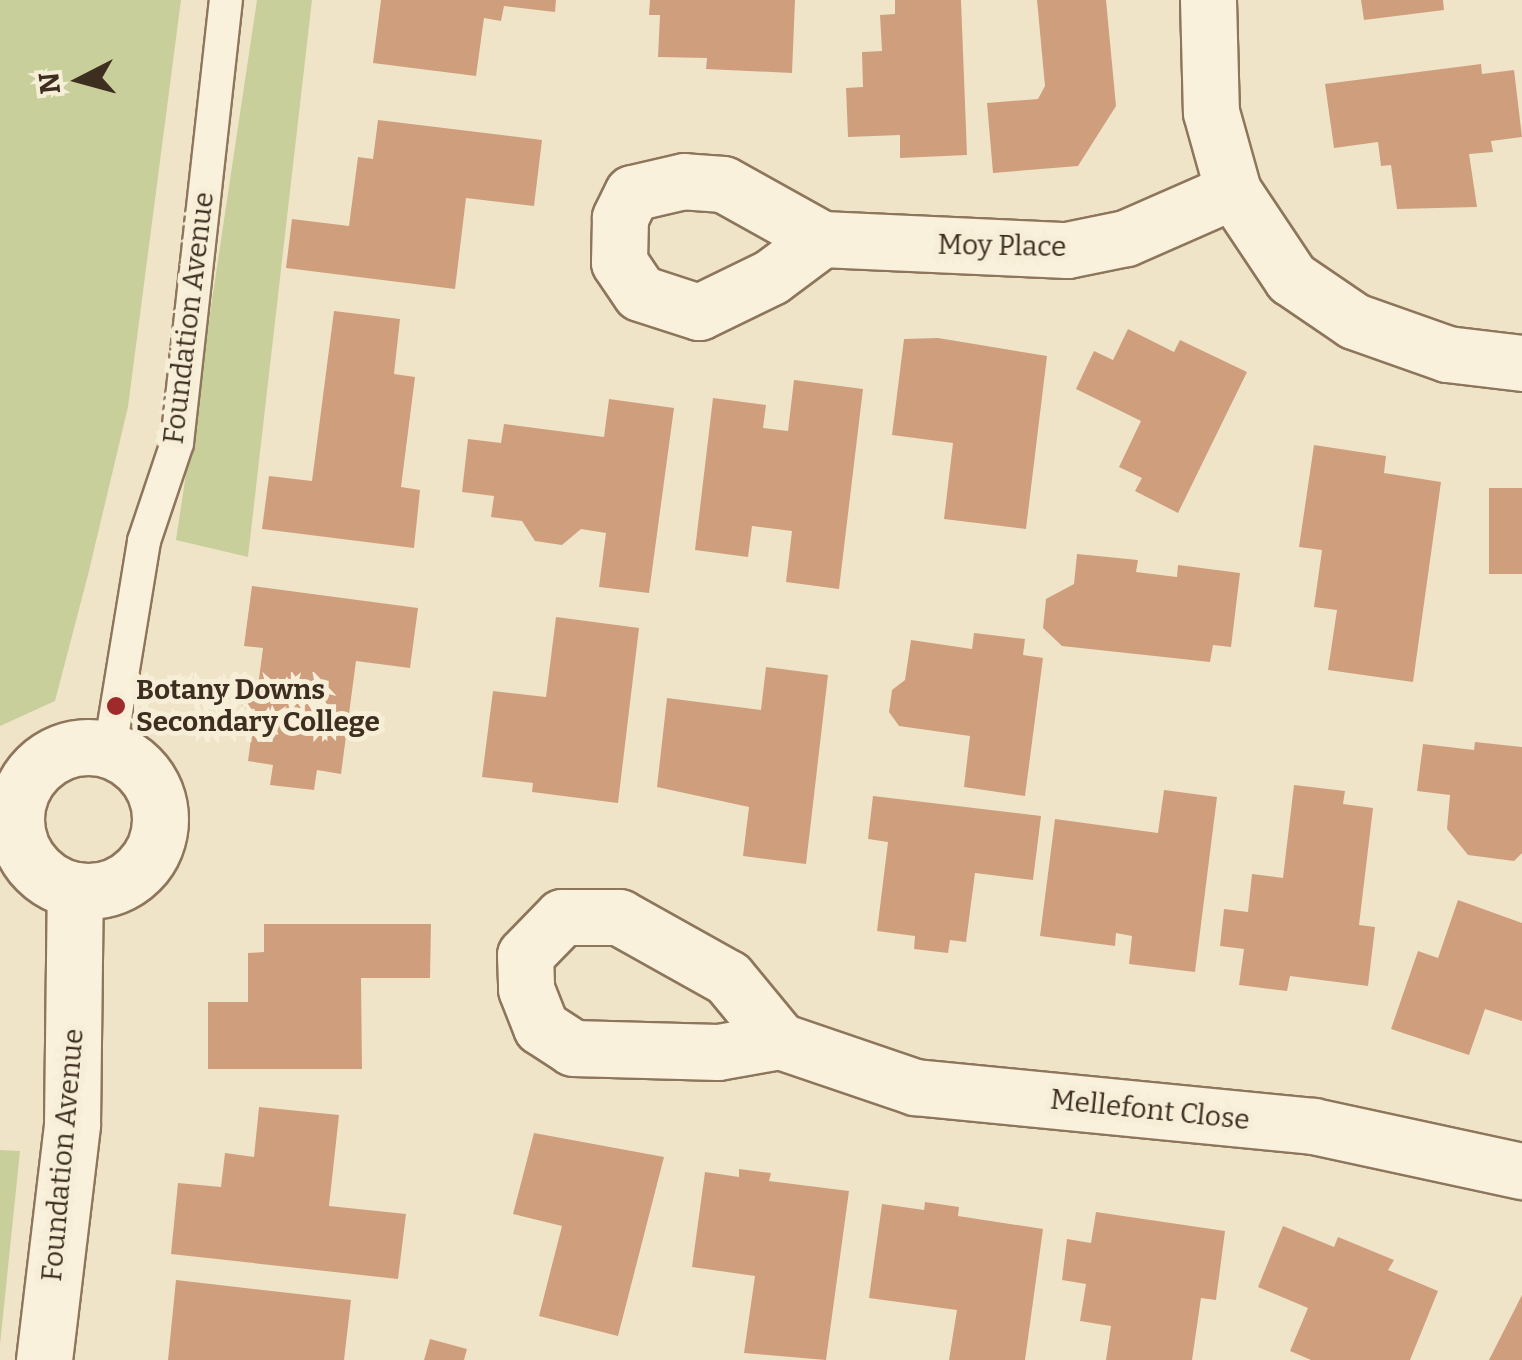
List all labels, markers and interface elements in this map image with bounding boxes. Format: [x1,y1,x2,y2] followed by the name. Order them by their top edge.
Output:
[30,30,130,130] north arrow
[32,71,67,96] text: N
[157,190,221,446] street label: Foundation Avenue
[937,228,1067,264] street label: Moy Place
[136,673,380,739] place label: Botany Downs Secondary College
[105,695,127,717] marker: Botany Downs Secondary College
[35,1027,91,1283] street label: Foundation Avenue
[1049,1083,1251,1137] street label: Mellefont Close

